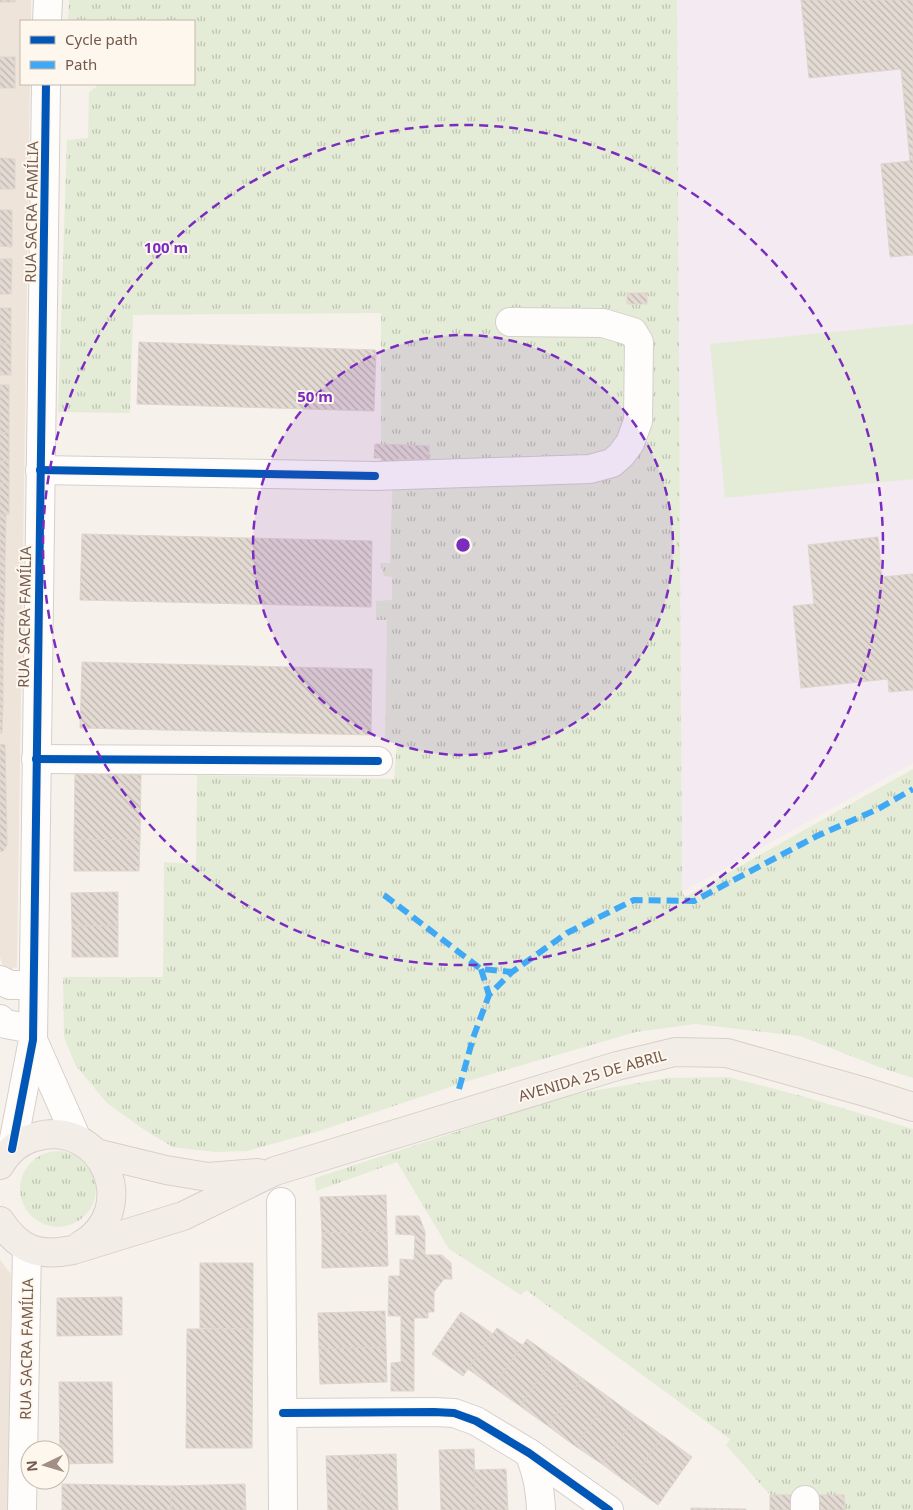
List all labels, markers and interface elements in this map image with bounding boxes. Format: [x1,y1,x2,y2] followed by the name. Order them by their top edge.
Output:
[20,20,195,85] legend
[65,29,138,49] text: Cycle path
[65,54,97,74] text: Path
[20,141,42,283] street label: RUA SACRA FAMÍLIA
[144,237,188,257] text: 100 m
[297,386,333,406] text: 50 m
[454,536,472,554] centre of rings
[13,546,35,688] street label: RUA SACRA FAMÍLIA
[516,1044,668,1106] street label: AVENIDA 25 DE ABRIL
[15,1278,37,1420] street label: RUA SACRA FAMÍLIA
[20,1440,70,1490] north arrow
[22,1460,42,1473] text: N

